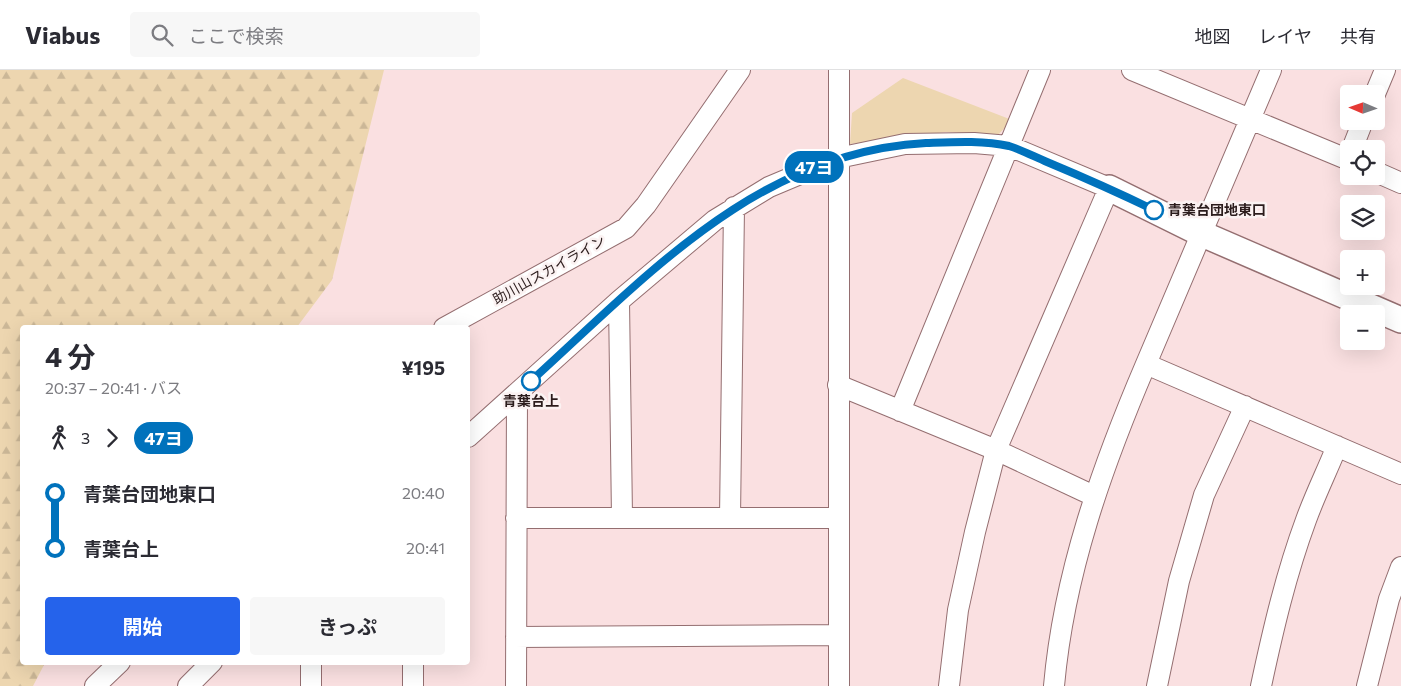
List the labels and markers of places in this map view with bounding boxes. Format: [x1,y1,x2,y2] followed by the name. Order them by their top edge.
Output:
[1144,200,1164,220] marker: 青葉台団地東口
[1168,201,1266,218] place label: 青葉台団地東口
[521,371,541,391] marker: 青葉台上
[503,392,559,409] place label: 青葉台上

